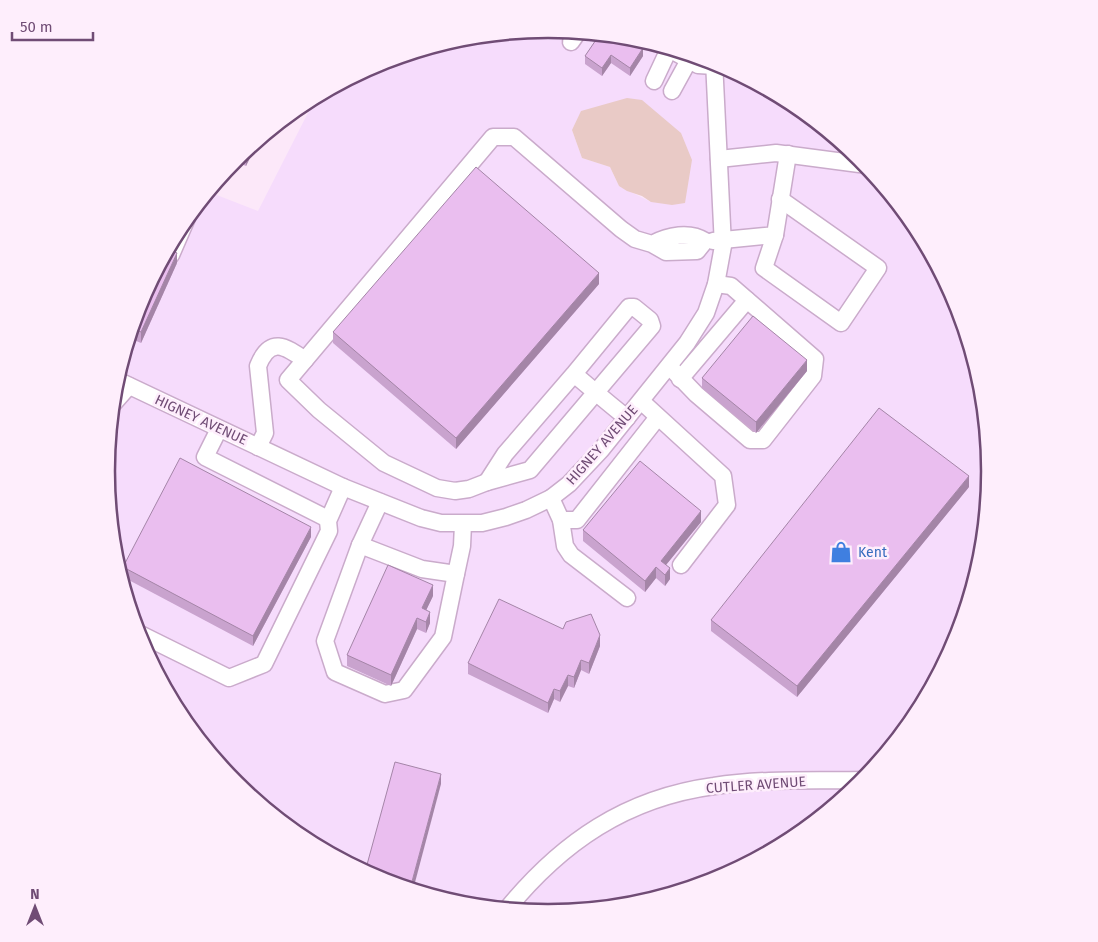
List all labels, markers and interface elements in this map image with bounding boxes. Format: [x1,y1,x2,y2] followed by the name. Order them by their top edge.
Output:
[12,10,94,42] scale bar
[20,18,53,36] text: 50 m
[152,391,250,449] street label: HIGNEY AVENUE
[563,402,641,488] street label: HIGNEY AVENUE
[828,539,854,565] shop icon: Kent
[858,544,888,561] place label: Kent
[705,773,807,797] street label: CUTLER AVENUE
[10,882,60,932] north arrow
[30,886,40,903] text: N

